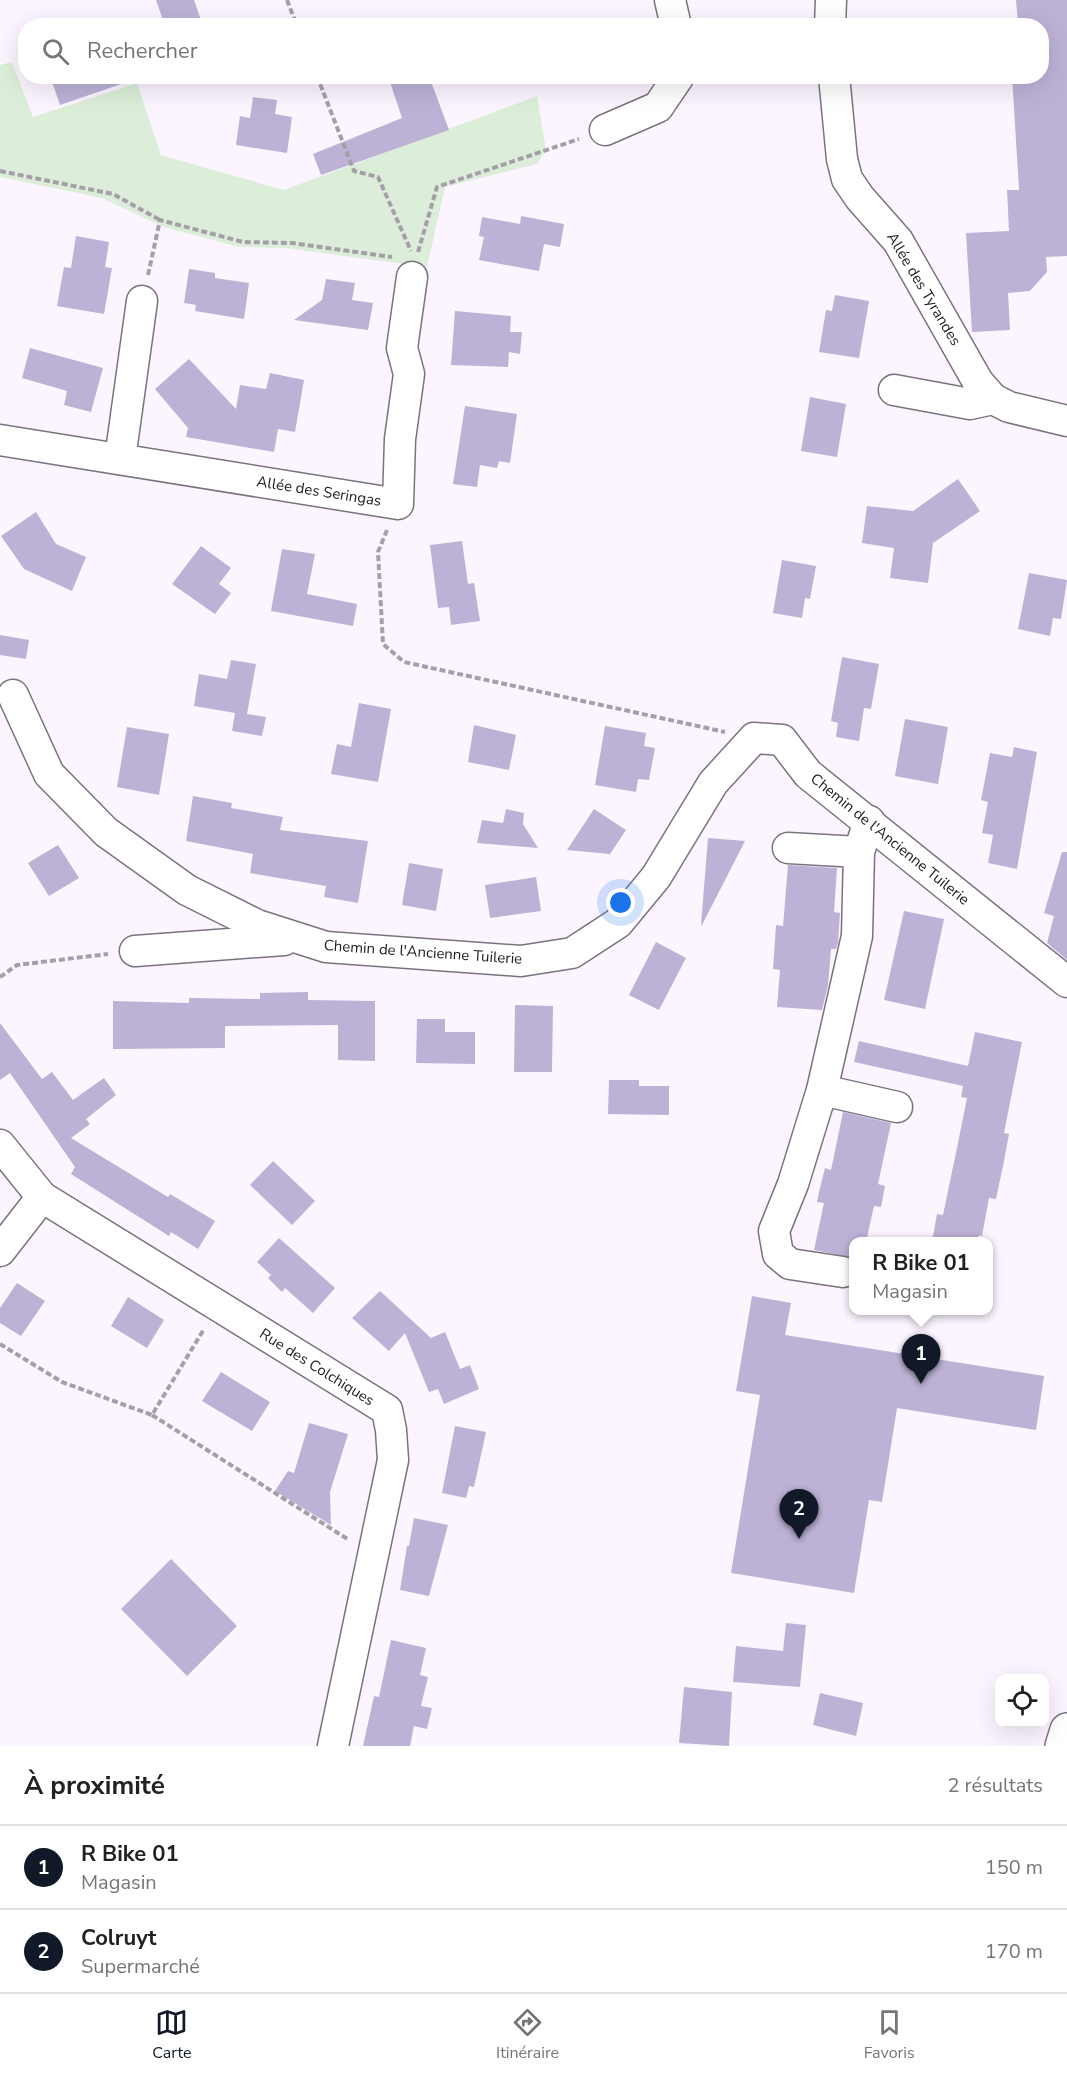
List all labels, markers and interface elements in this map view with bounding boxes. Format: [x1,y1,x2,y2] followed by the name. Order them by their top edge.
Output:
[18,18,1049,84] search box
[39,35,72,68] icon: search
[87,36,198,66] text: Rechercher
[882,229,966,349] street label: Allée des Tyrandes
[255,471,383,511] street label: Allée des Seringas
[806,769,974,909] street label: Chemin de l'Ancienne Tuilerie
[606,888,635,917] your location
[323,935,523,969] street label: Chemin de l'Ancienne Tuilerie
[849,1237,993,1315] popup
[872,1248,970,1278] text: R Bike 01
[872,1278,948,1305] text: Magasin
[256,1324,378,1410] street label: Rue des Colchiques
[902,1334,940,1384] pin: 1
[780,1490,818,1539] pin: 2
[995,1674,1049,1728] map controls
[995,1674,1049,1728] button: locate
[24,1768,165,1803] text: À proximité
[947,1772,1043,1799] text: 2 résultats
[81,1839,179,1869] text: R Bike 01
[38,1854,50,1881] text: 1
[985,1854,1043,1881] text: 150 m
[81,1869,157,1896] text: Magasin
[81,1923,157,1953] text: Colruyt
[38,1938,50,1965] text: 2
[985,1938,1043,1965] text: 170 m
[81,1953,200,1980] text: Supermarché
[152,2006,191,2064] tab: Carte
[496,2006,559,2064] tab: Itinéraire
[864,2006,915,2064] tab: Favoris

